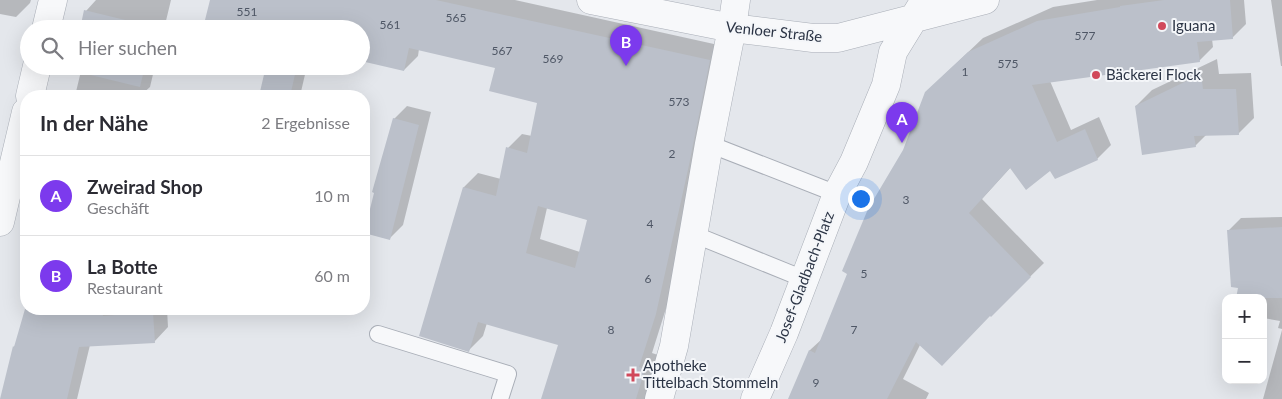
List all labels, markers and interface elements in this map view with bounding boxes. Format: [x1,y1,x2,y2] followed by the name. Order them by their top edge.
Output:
[237,4,257,19] house number: 551
[446,10,466,25] house number: 565
[1172,16,1215,34] place label: Iguana
[380,17,400,32] house number: 561
[725,17,823,45] street label: Venloer Straße
[20,20,370,75] search box
[1156,20,1168,32] marker: Iguana
[610,25,642,66] pin: B
[1075,28,1095,43] house number: 577
[38,34,66,62] icon: search
[78,36,177,59] text: Hier suchen
[492,43,512,58] house number: 567
[543,51,563,66] house number: 569
[998,56,1018,71] house number: 575
[962,64,969,79] house number: 1
[1106,65,1201,83] place label: Bäckerei Flock
[1090,69,1102,81] marker: Bäckerei Flock
[669,94,689,109] house number: 573
[886,102,918,143] pin: A
[40,110,148,135] text: In der Nähe
[261,113,350,132] text: 2 Ergebnisse
[669,146,676,161] house number: 2
[87,175,203,198] text: Zweirad Shop
[50,186,62,205] text: A
[314,186,350,205] text: 10 m
[848,186,874,212] your location
[903,192,910,207] house number: 3
[87,198,149,217] text: Geschäft
[771,208,837,345] street label: Josef-Gladbach-Platz
[647,216,654,231] house number: 4
[87,255,158,278] text: La Botte
[51,266,61,285] text: B
[314,266,350,285] text: 60 m
[861,266,868,281] house number: 5
[645,271,652,286] house number: 6
[87,278,163,297] text: Restaurant
[1222,294,1267,384] map controls
[1222,294,1267,339] button: +
[608,322,615,337] house number: 8
[851,322,858,337] house number: 7
[1222,339,1267,384] button: −
[643,356,778,391] place label: Apotheke Tittelbach Stommeln
[627,369,639,381] marker: Apotheke Tittelbach Stommeln
[813,375,820,390] house number: 9

